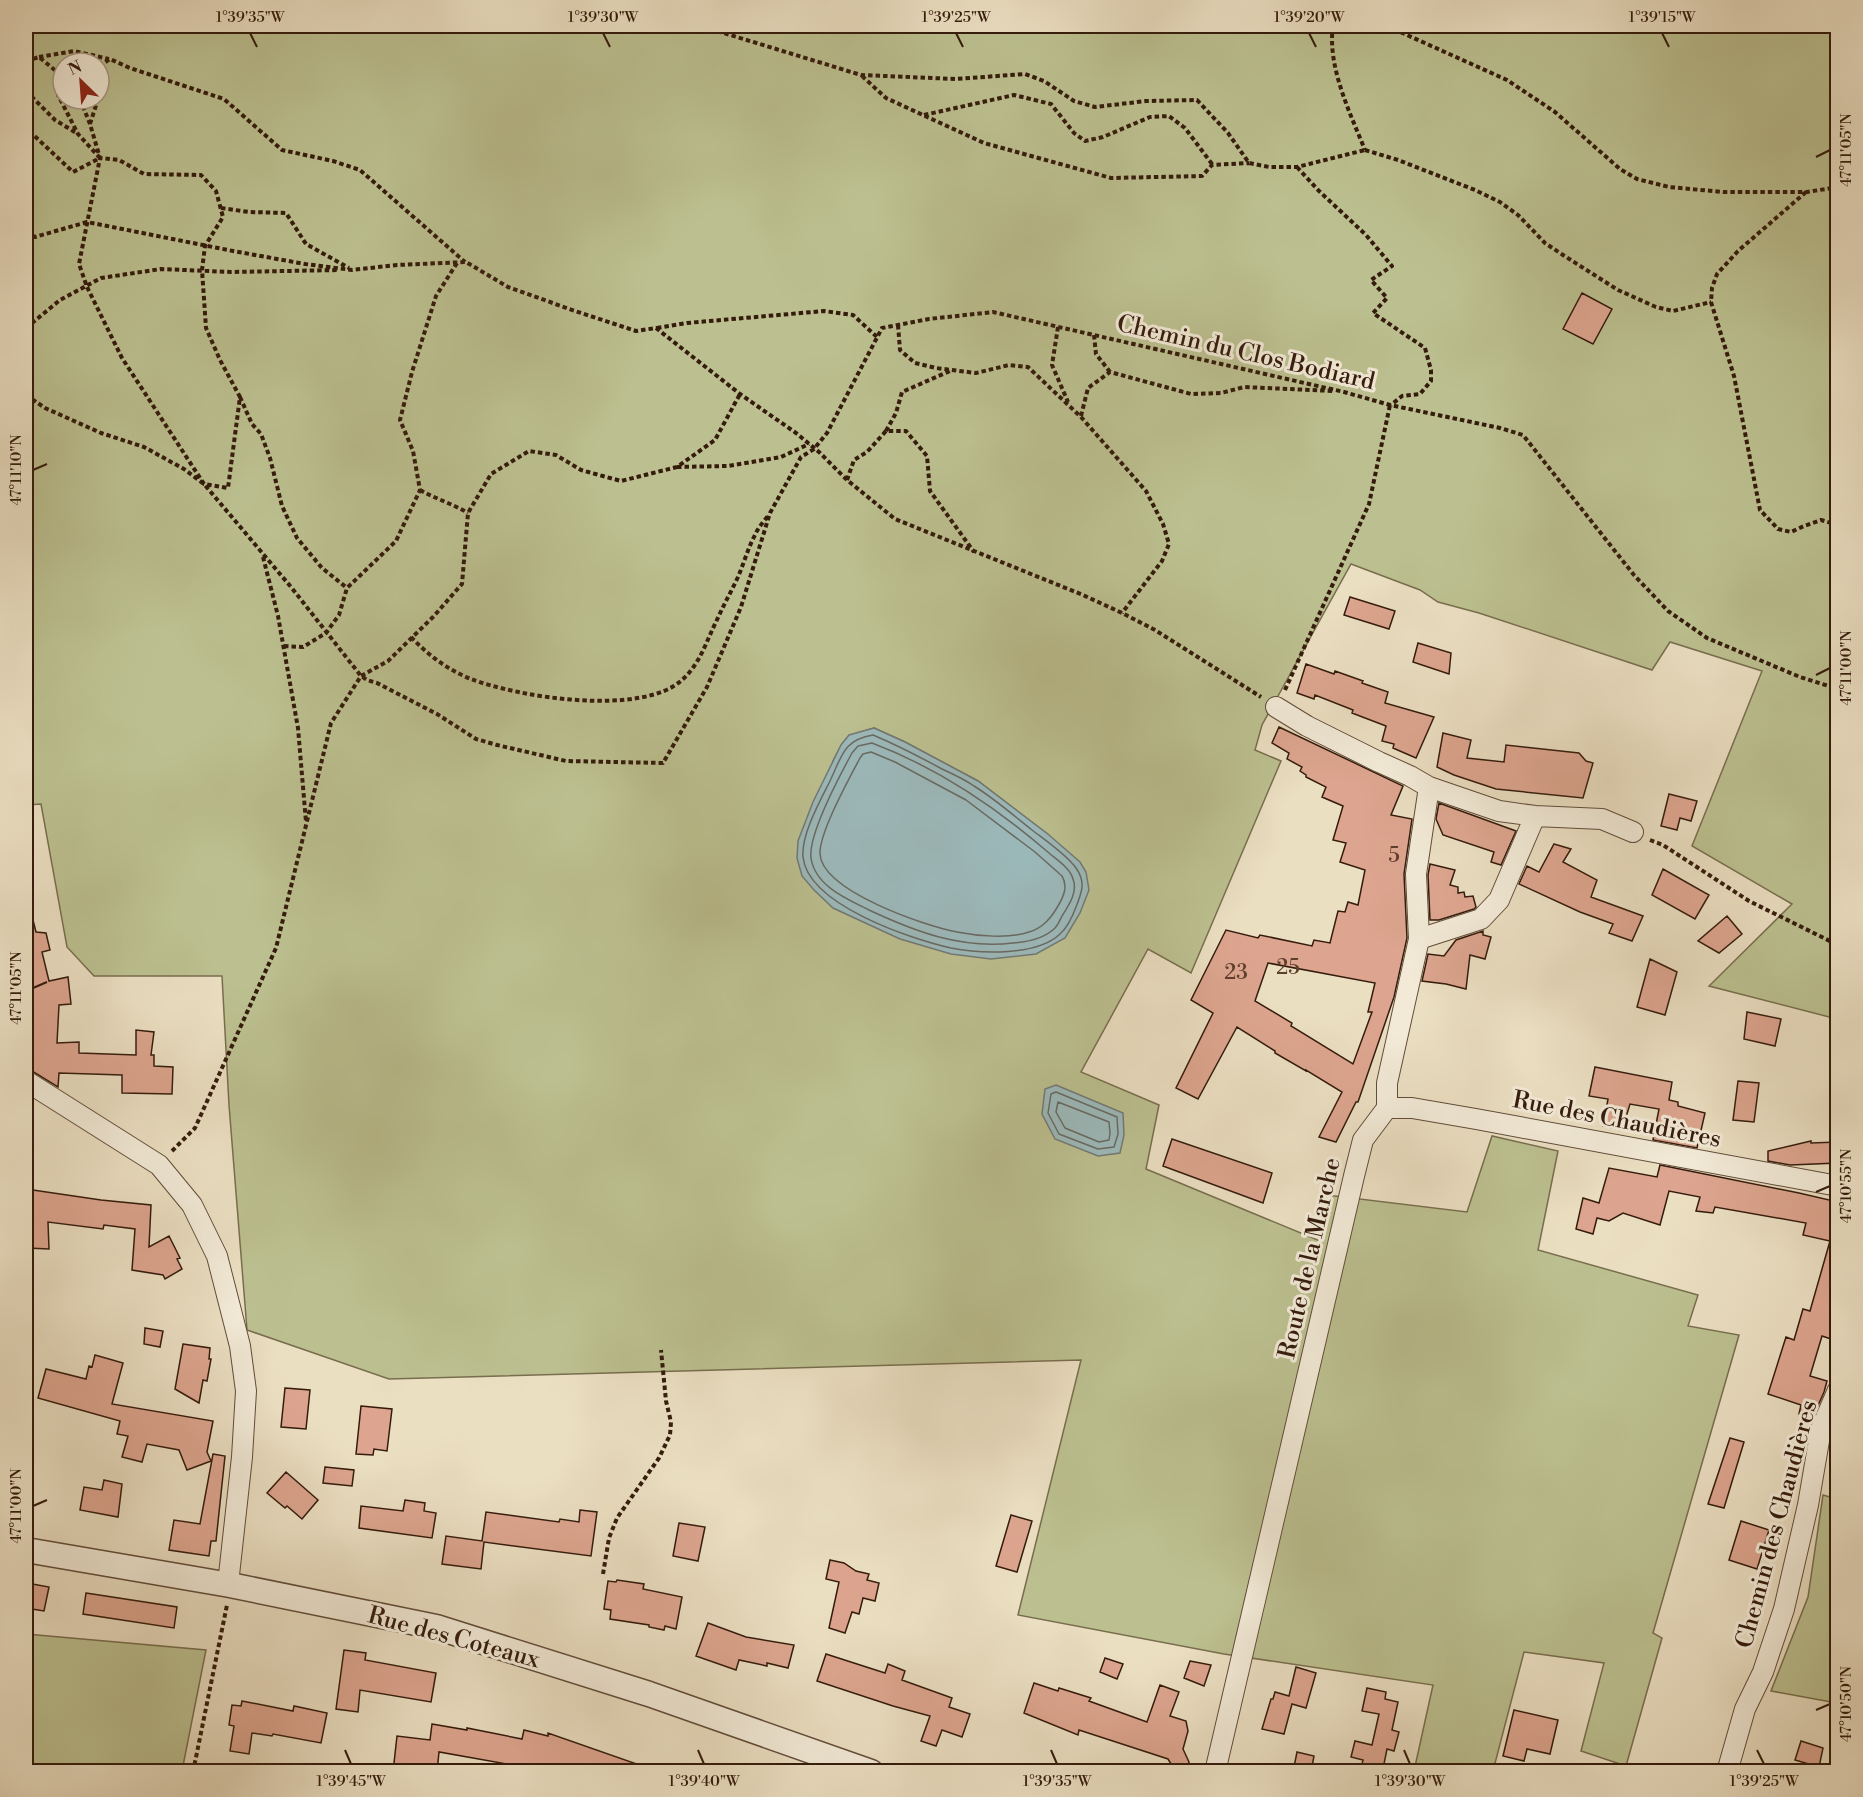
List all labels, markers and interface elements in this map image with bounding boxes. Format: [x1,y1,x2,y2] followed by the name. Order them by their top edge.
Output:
[216,8,285,27] text: 1°39'35"W
[568,8,639,27] text: 1°39'30"W
[922,8,991,27] text: 1°39'25"W
[1274,8,1345,27] text: 1°39'20"W
[1629,8,1696,27] text: 1°39'15"W
[51,51,111,111] north arrow
[65,56,85,80] text: N
[1837,113,1856,187] text: 47°11'05"N
[1114,309,1378,397] street label: Chemin du Clos Bodiard
[7,434,26,506] text: 47°11'10"N
[1837,630,1856,706] text: 47°11'00"N
[1388,843,1400,869] house number: 5
[7,951,26,1025] text: 47°11'05"N
[1276,955,1300,981] house number: 25
[1224,960,1248,986] house number: 23
[1510,1085,1724,1155] street label: Rue des Chaudières
[1837,1149,1856,1223] text: 47°10'55"N
[1272,1155,1348,1362] street label: Route de la Marche
[1729,1397,1825,1652] street label: Chemin des Chaudières
[7,1468,26,1544] text: 47°11'00"N
[365,1601,544,1676] street label: Rue des Coteaux
[1837,1666,1856,1742] text: 47°10'50"N
[316,1772,386,1791] text: 1°39'45"W
[668,1772,740,1791] text: 1°39'40"W
[1023,1772,1092,1791] text: 1°39'35"W
[1375,1772,1446,1791] text: 1°39'30"W
[1730,1772,1799,1791] text: 1°39'25"W

